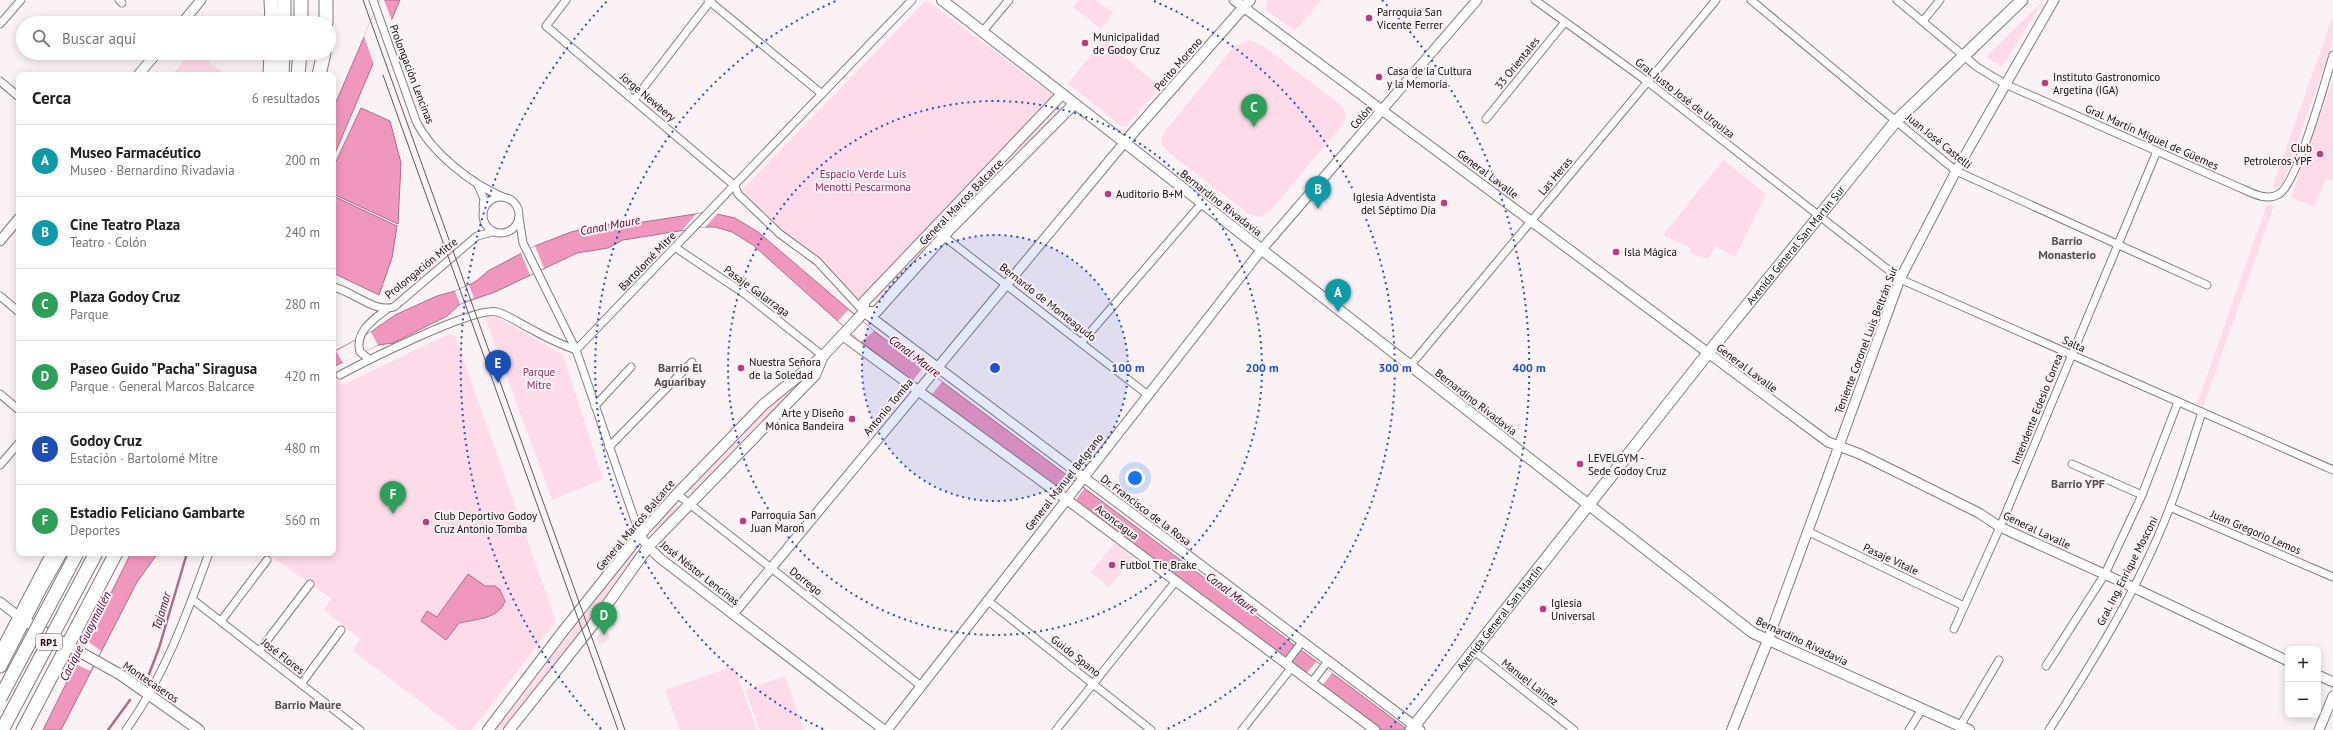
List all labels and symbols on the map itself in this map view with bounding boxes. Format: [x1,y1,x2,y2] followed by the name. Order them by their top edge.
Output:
[1376,5,1443,32] place label: Parroquia San Vicente Ferrer
[1364,13,1374,23] marker: Parroquia San Vicente Ferrer
[387,22,438,126] street label: Prolongación Lencinas
[1093,30,1160,57] place label: Municipalidad de Godoy Cruz
[1151,34,1205,94] street label: Perito Moreno
[1492,34,1543,92] street label: 33 Orientales
[1080,38,1090,48] marker: Municipalidad de Godoy Cruz
[1632,55,1738,141] street label: Gral. Justo José de Urquiza
[1387,64,1472,91] place label: Casa de la Cultura y la Memoria
[616,69,679,125] street label: Jorge Newbery
[2053,70,2160,97] place label: Instituto Gastronomico Argetina (IGA)
[1374,72,1384,82] marker: Casa de la Cultura y la Memoria
[2040,78,2050,88] marker: Instituto Gastronomico Argetina (IGA)
[1241,94,1267,127] pin: C
[2083,101,2221,173] street label: Gral. Martín Miguel de Güemes
[1347,102,1375,132] street label: Colón
[1903,110,1975,172] street label: Juan José Castelli
[2244,141,2312,168] place label: Club Petroleros YPF
[1455,146,1522,202] street label: General Lavalle
[2315,149,2325,159] marker: Club Petroleros YPF
[1535,154,1575,198] street label: Las Heras
[916,156,1006,248] street label: General Marcos Balcarce
[815,167,911,194] park label: Espacio Verde Luis Menotti Pescarmona
[1177,167,1265,239] street label: Bernardino Rivadavia
[1305,176,1331,209] pin: B
[1743,182,1848,307] street label: Avenida General San Martín Sur
[1116,187,1183,201] place label: Auditorio B+M
[1103,189,1113,199] marker: Auditorio B+M
[1353,190,1436,217] place label: Iglesia Adventista del Séptimo Día
[1439,198,1449,208] marker: Iglesia Adventista del Séptimo Día
[579,212,642,238] water label: Canal Maure
[615,228,679,293] street label: Bartolomé Mitre
[2038,233,2096,262] district label: Barrio Monasterio
[382,234,460,302] street label: Prolongación Mitre
[1624,245,1677,259] place label: Isla Mágica
[1611,247,1621,257] marker: Isla Mágica
[997,260,1099,344] street label: Bernardo de Monteagudo
[721,262,793,320] street label: Pasaje Galarraga
[1831,264,1901,416] street label: Teniente Coronel Luis Beltrán Sur
[1325,279,1351,312] pin: A
[886,332,944,381] water label: Canal Maure
[2060,333,2088,355] street label: Salta
[1714,340,1781,396] street label: General Lavalle
[485,350,511,383] pin: E
[2008,352,2066,466] street label: Intendente Edesio Correa
[749,355,821,382] place label: Nuestra Señora de la Soledad
[654,360,706,389] district label: Barrio El Aguaribay
[1111,360,1145,375] text: 100 m
[1245,360,1279,375] text: 200 m
[1378,360,1412,375] text: 300 m
[1512,360,1546,375] text: 400 m
[988,361,1002,375] centre of rings
[736,363,746,373] marker: Nuestra Señora de la Soledad
[523,365,556,392] park label: Parque Mitre
[1432,366,1520,438] street label: Bernardino Rivadavia
[860,376,916,438] street label: Antonio Tomba
[766,406,844,433] place label: Arte y Diseño Mónica Bandeira
[847,414,857,424] marker: Arte y Diseño Mónica Bandeira
[1022,431,1106,533] street label: General Manuel Belgrano
[1588,451,1667,478] place label: LEVELGYM - Sede Godoy Cruz
[1575,459,1585,469] marker: LEVELGYM - Sede Godoy Cruz
[1125,468,1145,488] your location
[1098,471,1194,549] street label: Dr. Francisco de la Rosa
[593,476,678,574] street label: General Marcos Balcarce
[2051,476,2105,491] district label: Barrio YPF
[380,481,406,514] pin: F
[1093,501,1141,543] street label: Aconcagua
[2208,506,2304,558] street label: Juan Gregorio Lemos
[750,508,816,535] place label: Parroquia San Juan Maron
[2001,508,2073,552] street label: General Lavalle
[434,509,538,536] place label: Club Deportivo Godoy Cruz Antonio Tomba
[2093,514,2161,628] street label: Gral. Ing. Enrique Mosconi
[738,516,748,526] marker: Parroquia San Juan Maron
[421,517,431,527] marker: Club Deportivo Godoy Cruz Antonio Tomba
[657,537,743,609] street label: José Néstor Lencinas
[1861,540,1921,578] street label: Pasaje Vitale
[1120,558,1197,572] place label: Futbol Tie Brake
[1107,560,1117,570] marker: Futbol Tie Brake
[1454,562,1545,673] street label: Avenida General San Martín
[787,564,825,598] street label: Dorrego
[1203,569,1261,618] water label: Canal Maure
[56,589,114,683] water label: Cacique Guaymallén
[148,589,174,632] water label: Tajamar
[1551,596,1596,623] place label: Iglesia Universal
[591,602,617,635] pin: D
[1538,604,1548,614] marker: Iglesia Universal
[1754,614,1850,668] street label: Bernardino Rivadavia
[1048,632,1104,680] street label: Guido Spano
[36,634,62,650] road number: RP1
[258,634,308,677] street label: José Flores
[1499,656,1561,709] street label: Manuel Lainez
[120,658,182,706] street label: Montecaseros
[275,697,341,712] district label: Barrio Maure

